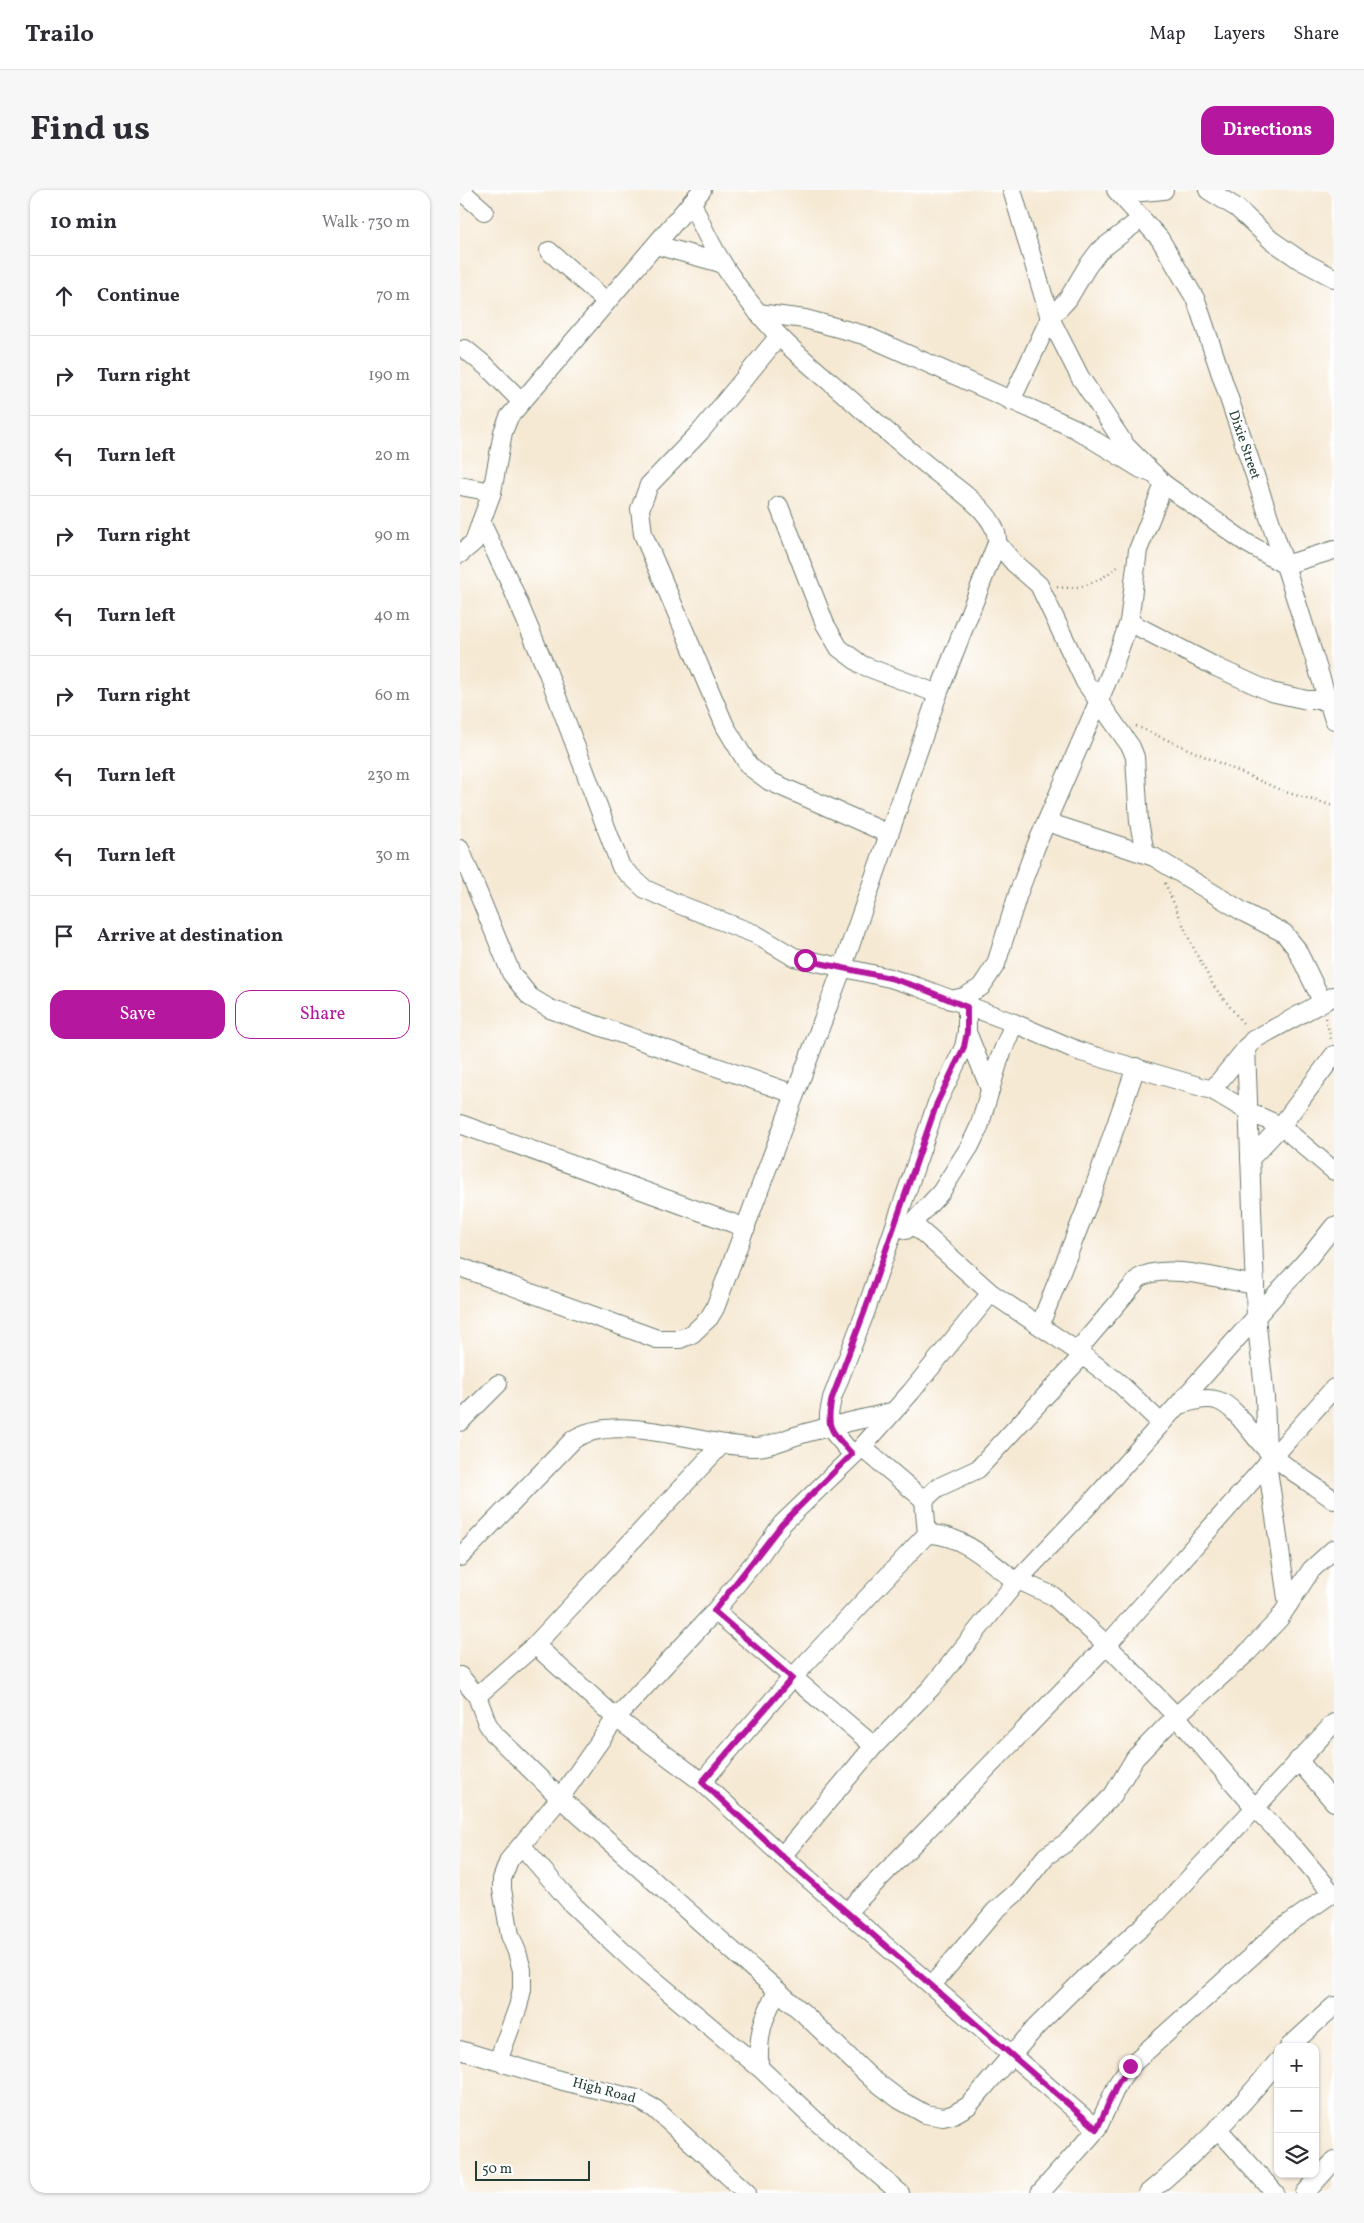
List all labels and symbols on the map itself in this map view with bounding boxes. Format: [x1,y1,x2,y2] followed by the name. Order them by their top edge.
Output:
[1223,408,1265,482] street label: Dixie Street
[794,949,817,972] route start
[1119,2055,1142,2078] route end
[570,2073,638,2109] street label: High Road
[475,2158,590,2181] scale bar

